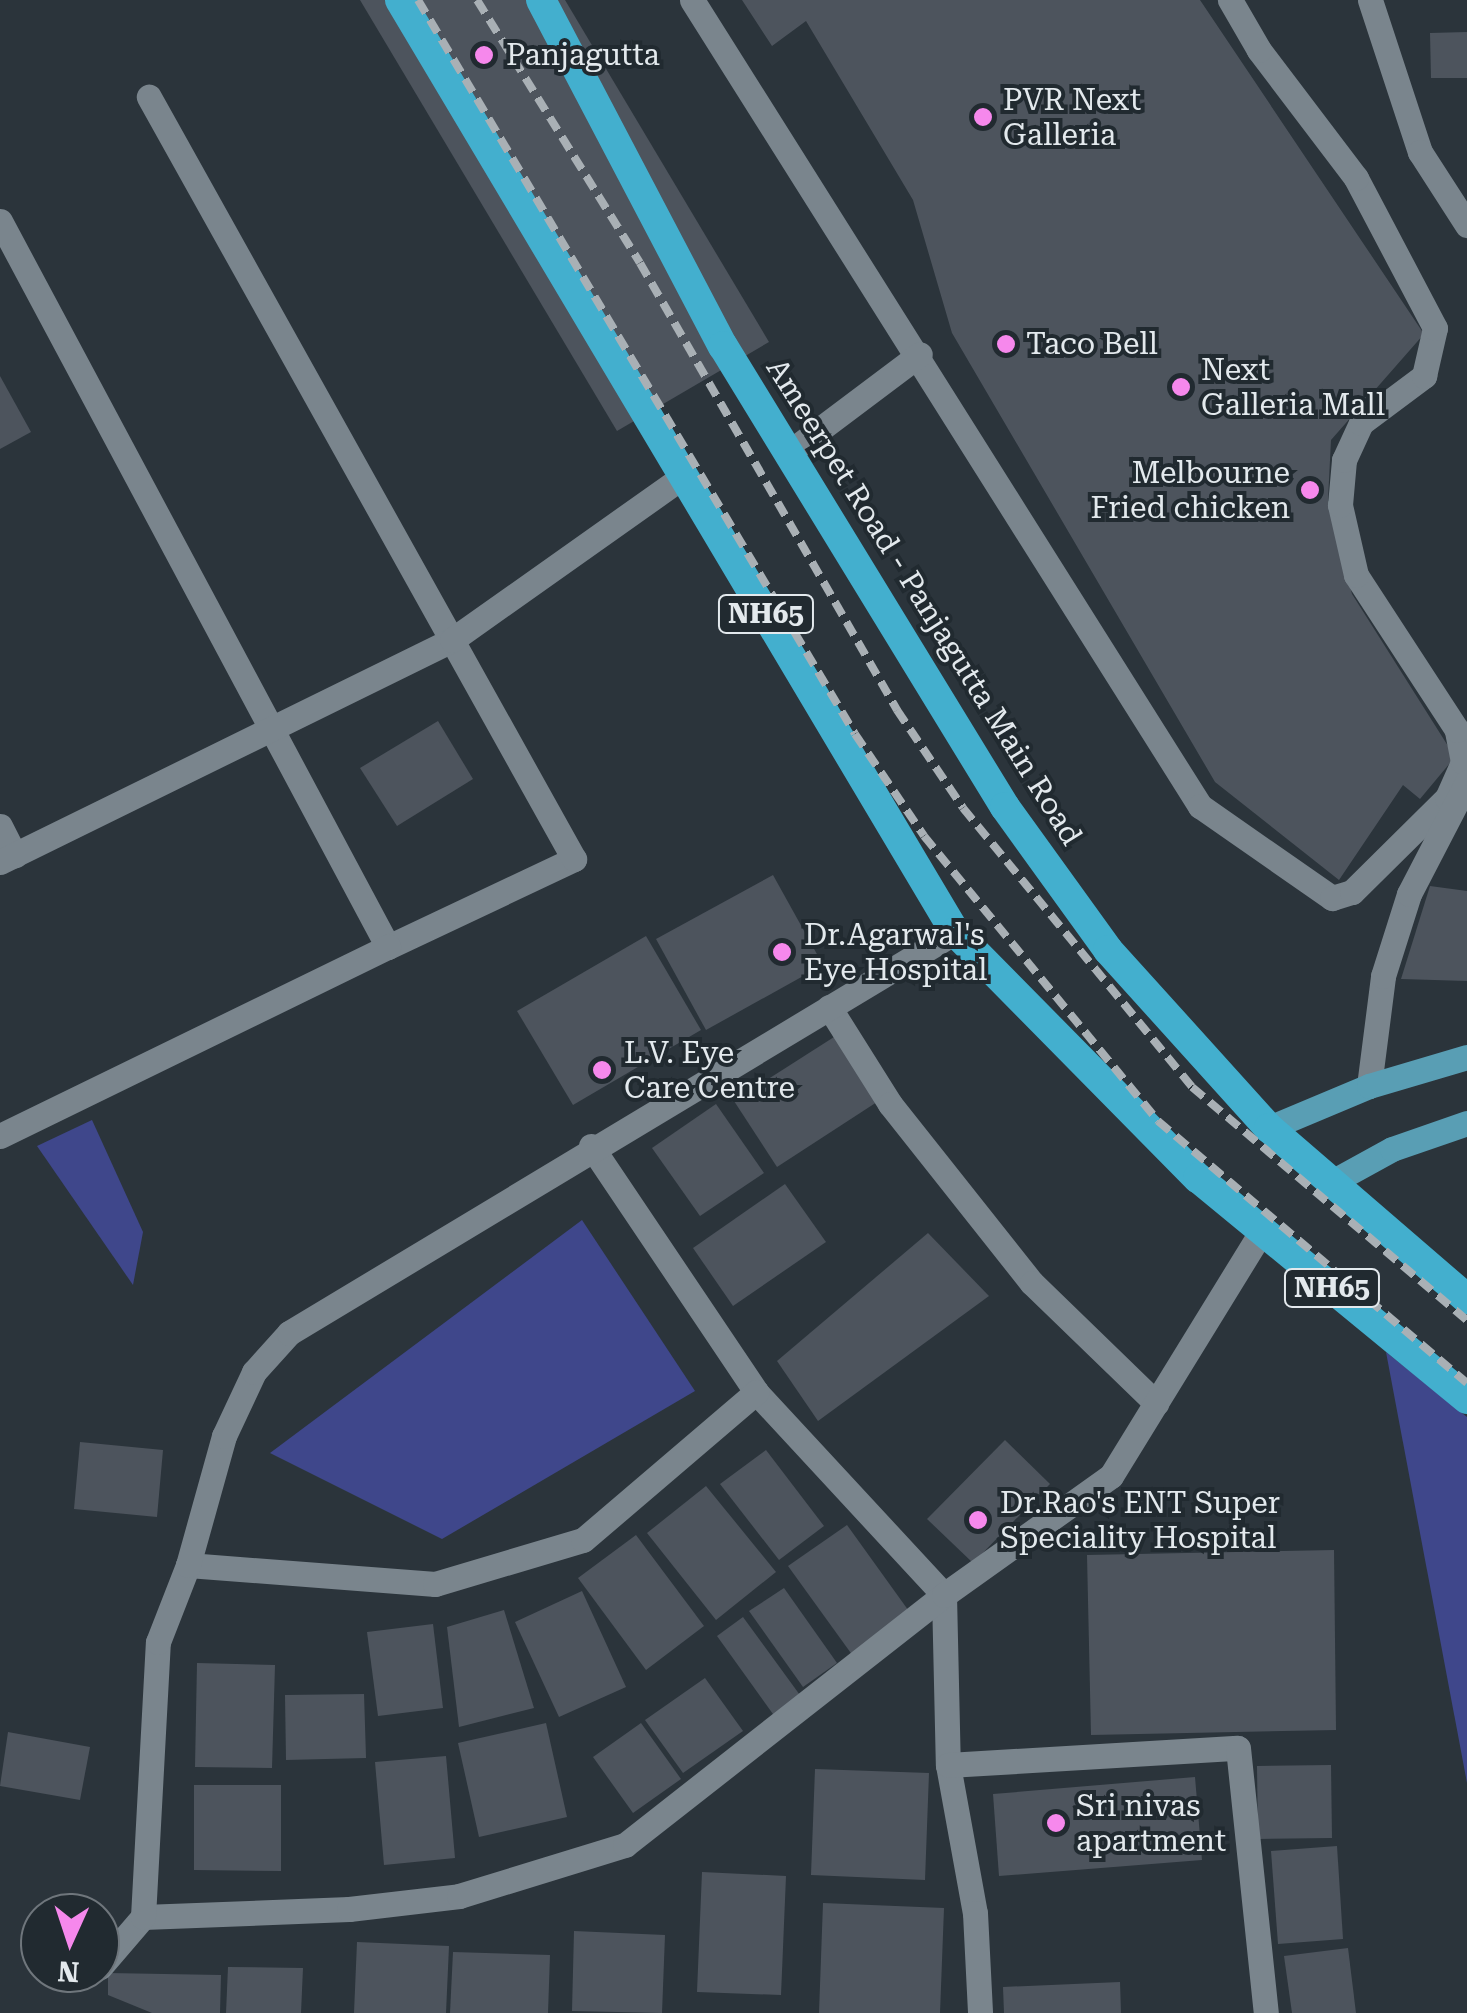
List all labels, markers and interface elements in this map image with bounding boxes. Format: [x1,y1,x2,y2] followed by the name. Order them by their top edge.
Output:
[506,37,660,73] place label: Panjagutta
[471,42,497,68] marker: Panjagutta
[1003,82,1141,152] place label: PVR Next Galleria
[972,106,994,128] marker: PVR Next Galleria
[1026,326,1158,362] place label: Taco Bell
[995,333,1017,355] marker: Taco Bell
[759,352,1089,852] street label: Ameerpet Road - Panjagutta Main Road
[1201,352,1385,422] place label: Next Galleria Mall
[1170,376,1192,398] marker: Next Galleria Mall
[1091,455,1290,526] place label: Melbourne Fried chicken
[1299,479,1321,501] marker: Melbourne Fried chicken
[716,591,816,637] road number: NH65
[804,917,987,988] place label: Dr.Agarwal's Eye Hospital
[769,939,795,965] marker: Dr.Agarwal's Eye Hospital
[624,1035,795,1106] place label: L.V. Eye Care Centre
[589,1057,615,1083] marker: L.V. Eye Care Centre
[1282,1265,1382,1311] road number: NH65
[1000,1485,1280,1556] place label: Dr.Rao's ENT Super Speciality Hospital
[965,1507,991,1533] marker: Dr.Rao's ENT Super Speciality Hospital
[1076,1788,1226,1858] place label: Sri nivas apartment
[1045,1812,1067,1834] marker: Sri nivas apartment
[20,1893,120,1993] north arrow
[57,1954,80,1989] text: N

